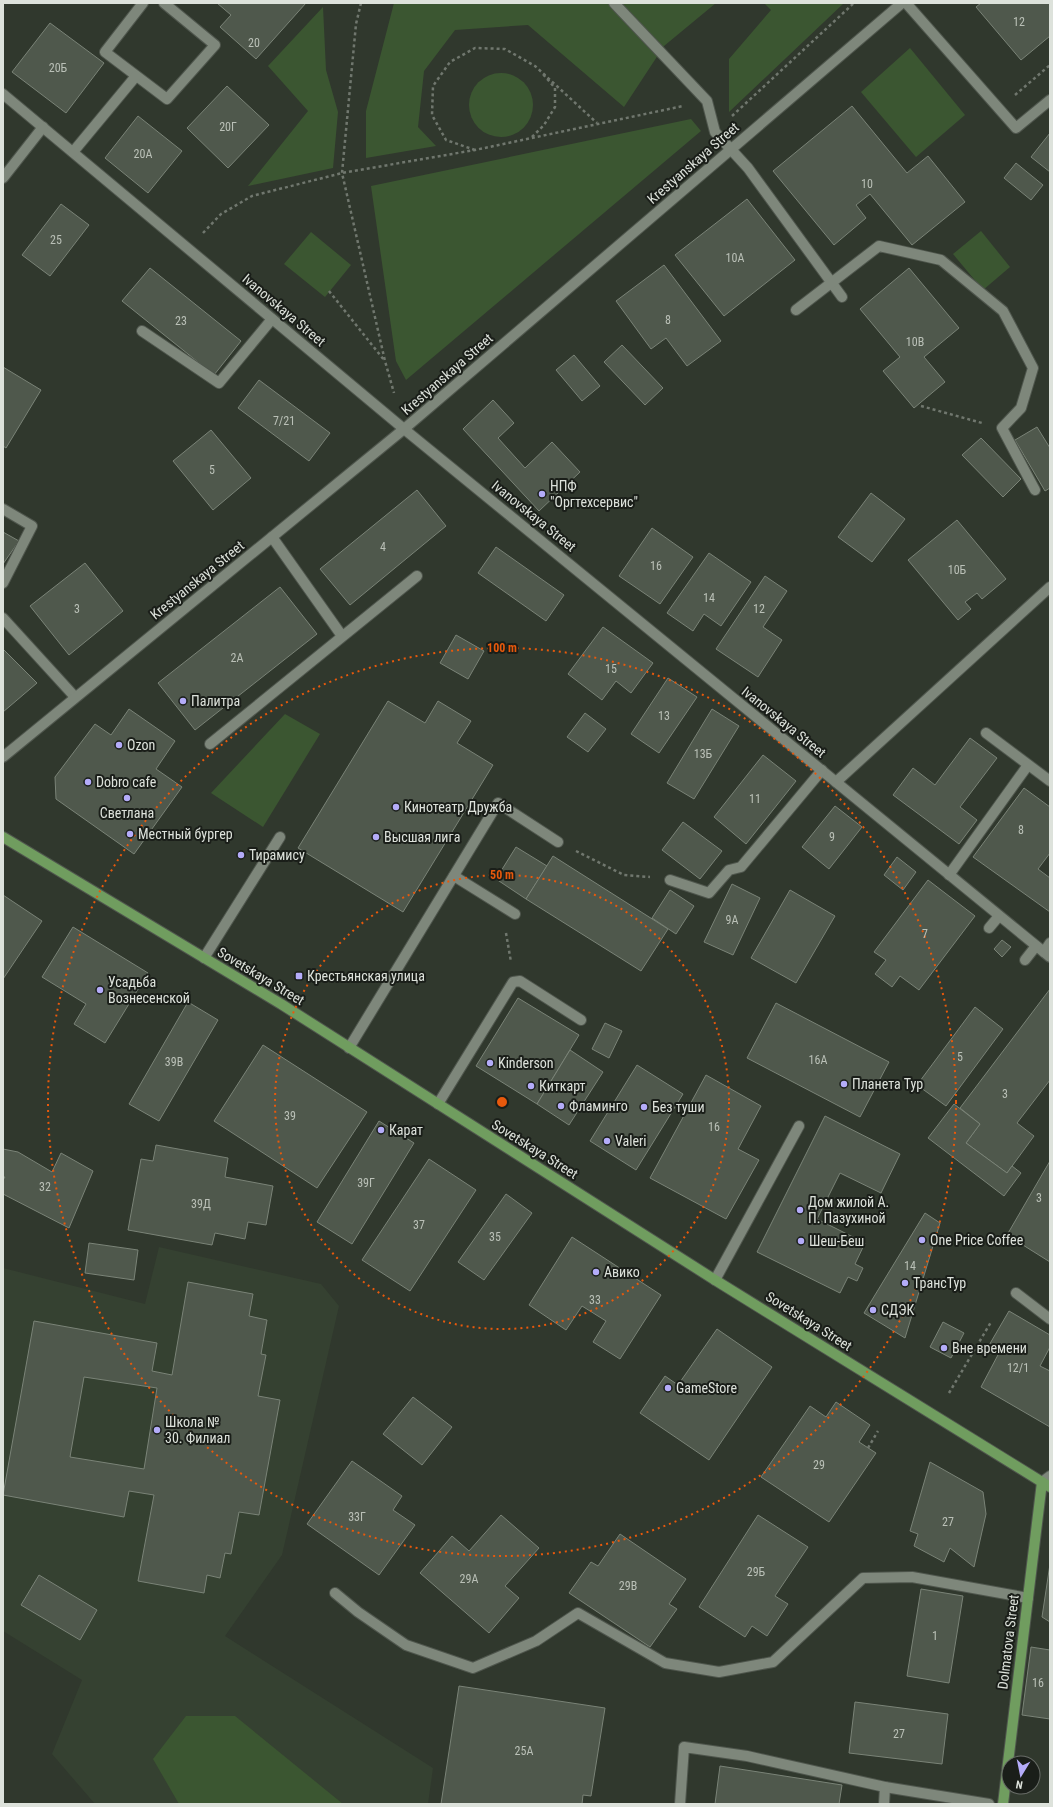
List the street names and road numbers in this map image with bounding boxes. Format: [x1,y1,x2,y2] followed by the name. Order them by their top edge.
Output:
[644,119,742,207] street label: Krestyanskaya Street
[239,271,329,349] street label: Ivanovskaya Street
[398,330,496,418] street label: Krestyanskaya Street
[489,477,579,555] street label: Ivanovskaya Street
[147,537,247,623] street label: Krestyanskaya Street
[739,683,829,761] street label: Ivanovskaya Street
[215,944,307,1008] street label: Sovetskaya Street
[489,1116,581,1182] street label: Sovetskaya Street
[763,1288,855,1354] street label: Sovetskaya Street
[994,1594,1022,1690] street label: Dolmatova Street

